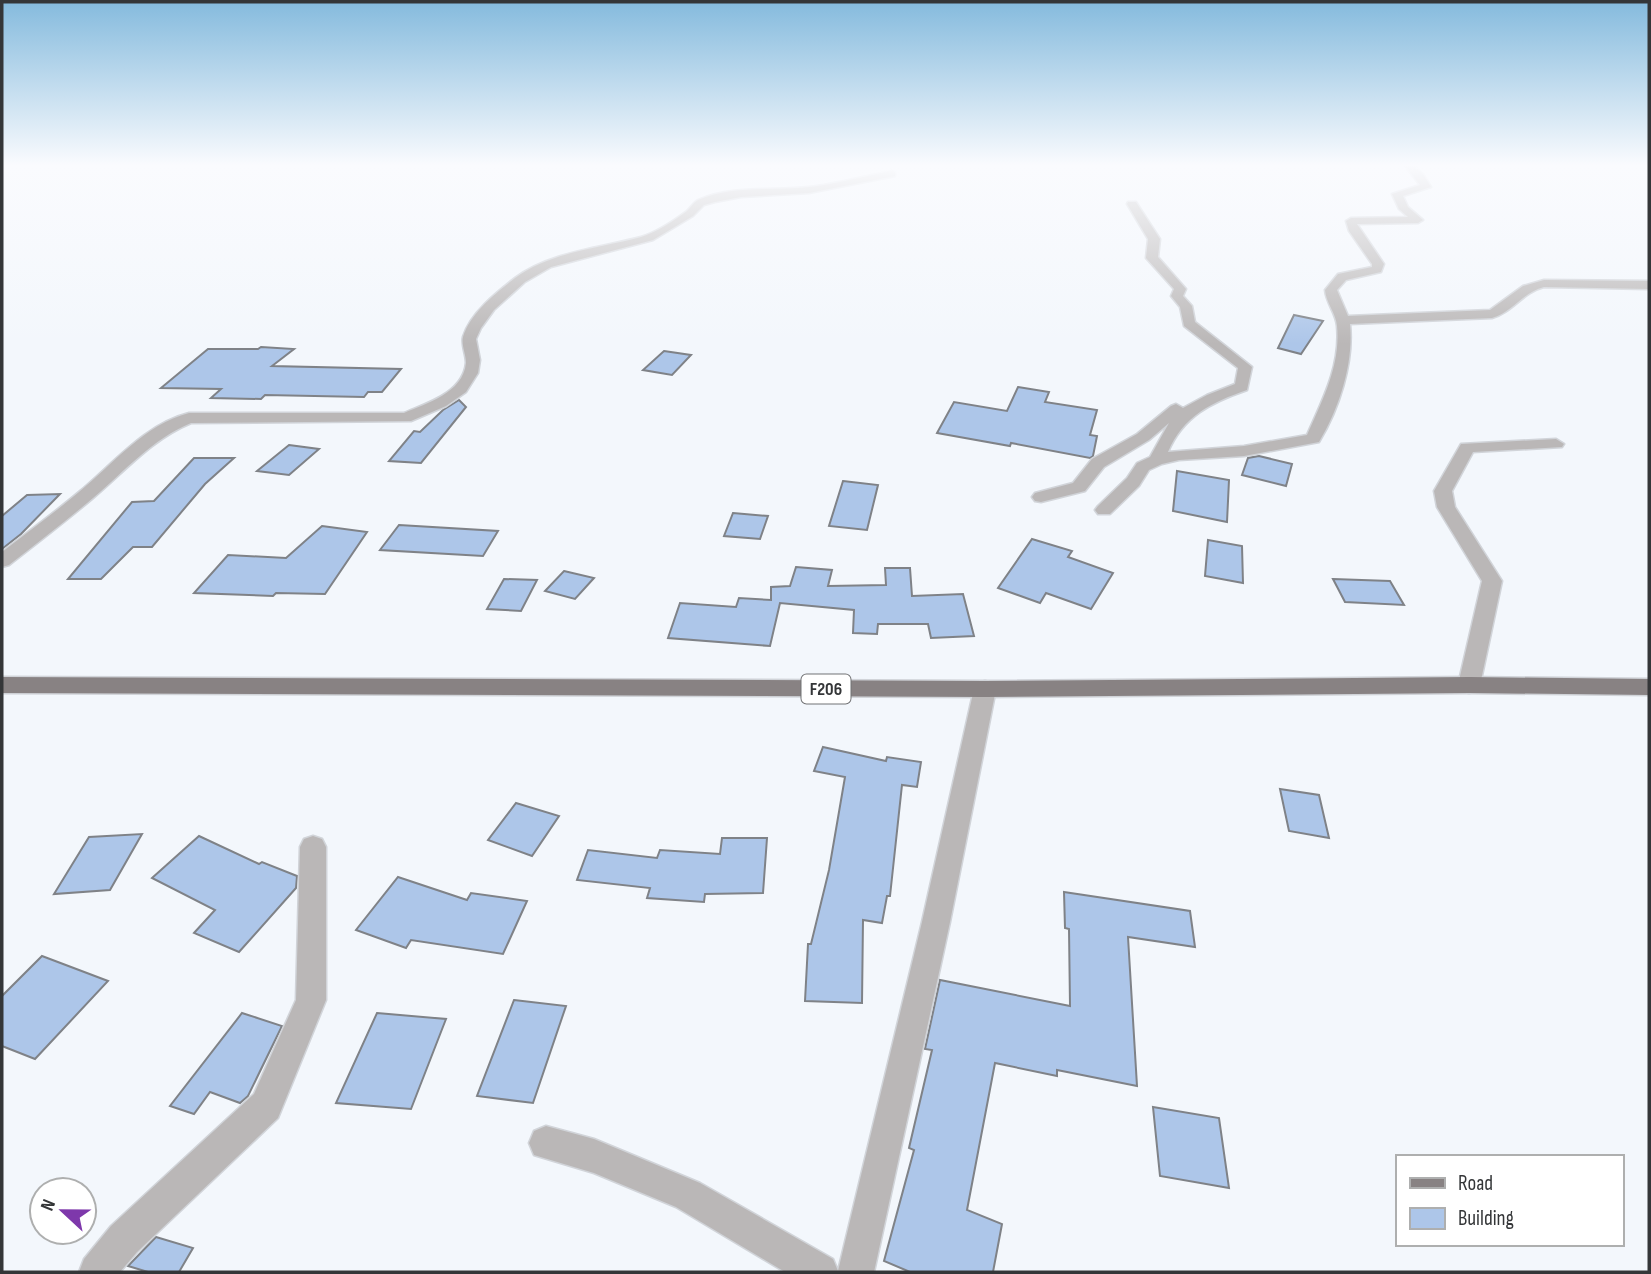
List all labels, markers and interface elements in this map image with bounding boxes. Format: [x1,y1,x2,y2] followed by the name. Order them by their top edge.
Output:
[802,674,850,704] road number: F206
[1396,1155,1623,1246] legend
[1458,1171,1493,1196] text: Road
[28,1176,98,1246] north arrow
[36,1196,61,1214] text: N
[1458,1206,1514,1231] text: Building

